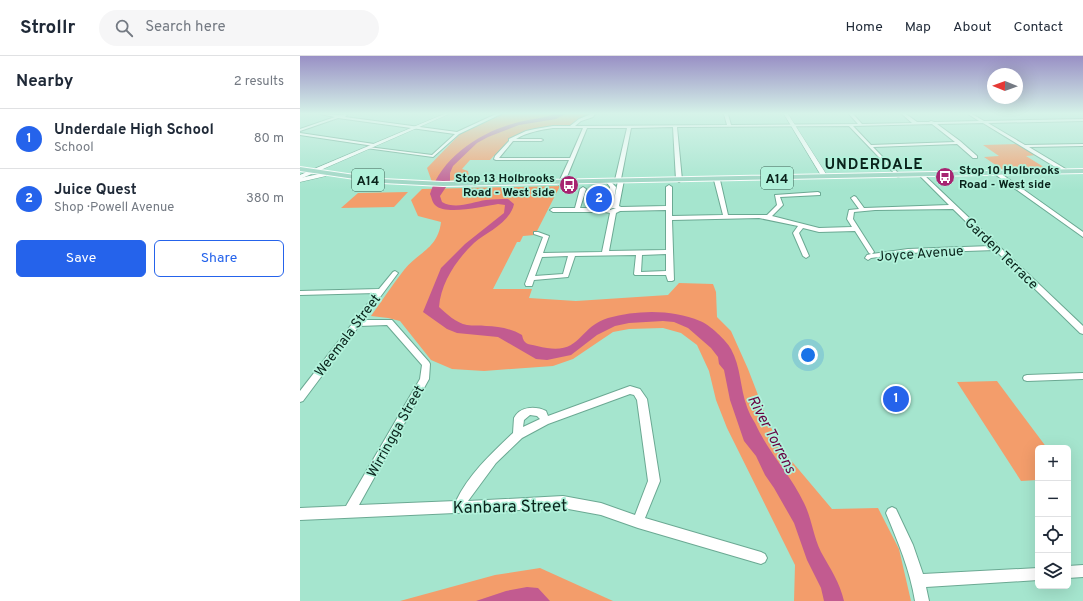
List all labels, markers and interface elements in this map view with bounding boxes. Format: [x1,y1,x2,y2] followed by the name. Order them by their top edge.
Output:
[99,10,379,46] search box
[20,16,75,40] text: Strollr
[113,17,135,39] icon: search
[145,18,225,37] text: Search here
[846,19,883,36] text: Home
[905,19,931,36] text: Map
[953,19,992,36] text: About
[1014,19,1063,36] text: Contact
[987,68,1023,104] north arrow
[16,71,73,93] text: Nearby
[234,74,284,90] text: 2 results
[54,121,214,140] text: Underdale High School
[26,131,32,147] text: 1
[254,131,284,147] text: 80 m
[54,140,94,156] text: School
[824,156,924,175] district label: UNDERDALE
[959,163,1060,193] place label: Stop 10 Holbrooks Road - West side
[934,166,956,188] bus stop icon: Stop 10 Holbrooks Road - West side
[761,167,793,189] road number: A14
[352,169,384,191] road number: A14
[455,171,555,201] place label: Stop 13 Holbrooks Road - West side
[558,174,580,196] bus stop icon: Stop 13 Holbrooks Road - West side
[54,181,137,200] text: Juice Quest
[586,184,612,214] pin: 2
[25,191,33,207] text: 2
[246,191,284,207] text: 380 m
[54,200,174,216] text: Shop · Powell Avenue
[961,215,1041,293] street label: Garden Terrace
[16,240,146,277] button: Save
[154,240,284,277] button: Share
[876,243,964,266] street label: Joyce Avenue
[312,291,385,381] street label: Weemala Street
[798,345,818,365] your location
[364,383,429,481] street label: Wirringga Street
[883,384,909,414] pin: 1
[742,392,799,477] water label: River Torrens
[1035,445,1071,589] map controls
[1035,445,1071,481] button: +
[1035,481,1071,517] button: −
[453,496,568,520] street label: Kanbara Street
[1035,517,1071,553] button: locate
[1035,553,1071,589] button: layers

